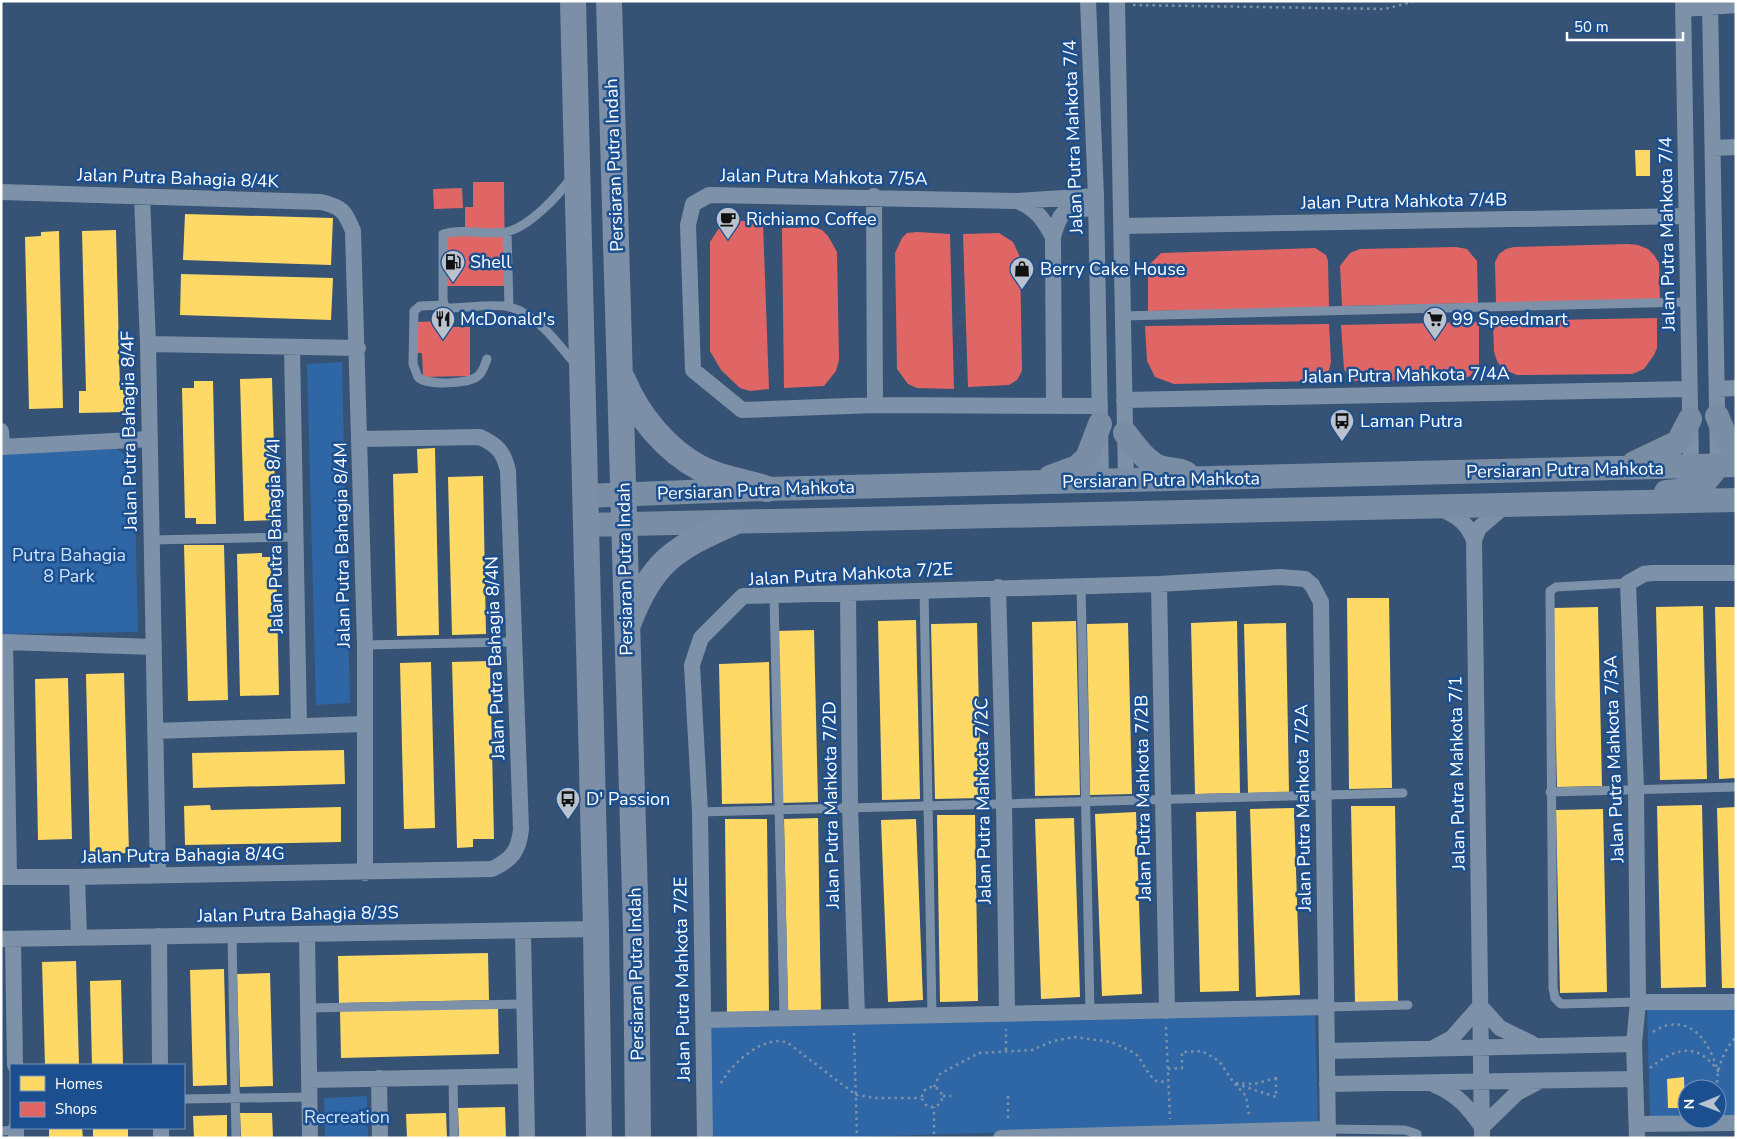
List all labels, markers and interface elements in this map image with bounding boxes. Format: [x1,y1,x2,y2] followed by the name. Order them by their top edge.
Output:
[1567,10,1683,42] scale bar
[1574,17,1609,37] text: 50 m
[1058,39,1088,236] street label: Jalan Putra Mahkota 7/4
[599,78,629,252] street label: Persiaran Putra Indah
[1653,136,1681,332] street label: Jalan Putra Mahkota 7/4
[76,162,280,194] street label: Jalan Putra Bahagia 8/4K
[719,163,928,191] street label: Jalan Putra Mahkota 7/5A
[1300,187,1507,215] street label: Jalan Putra Mahkota 7/4B
[715,206,741,240] cafe icon: Richiamo Coffee
[746,207,877,231] place label: Richiamo Coffee
[440,249,466,283] fuel station icon: Shell
[470,250,512,274] place label: Shell
[1009,256,1035,290] shop icon: Berry Cake House
[1040,257,1185,281] place label: Berry Cake House
[430,306,456,340] restaurant icon: McDonald's
[1422,306,1448,340] supermarket icon: 99 Speedmart
[460,307,555,331] place label: McDonald's
[1452,307,1568,331] place label: 99 Speedmart
[115,331,143,532] street label: Jalan Putra Bahagia 8/4F
[1301,361,1510,389] street label: Jalan Putra Mahkota 7/4A
[1329,408,1355,442] bus stop icon: Laman Putra
[1360,409,1463,433] place label: Laman Putra
[261,438,289,635] street label: Jalan Putra Bahagia 8/4I
[328,442,356,649] street label: Jalan Putra Bahagia 8/4M
[1466,456,1664,484] street label: Persiaran Putra Mahkota
[1062,466,1260,494] street label: Persiaran Putra Mahkota
[657,475,855,505] street label: Persiaran Putra Mahkota
[611,482,639,656] street label: Persiaran Putra Indah
[12,543,126,588] park label: Putra Bahagia 8 Park
[479,556,511,761] street label: Jalan Putra Bahagia 8/4N
[747,557,954,591] street label: Jalan Putra Mahkota 7/2E
[1598,655,1630,864] street label: Jalan Putra Mahkota 7/3A
[1443,676,1471,871] street label: Jalan Putra Mahkota 7/1
[1129,695,1157,902] street label: Jalan Putra Mahkota 7/2B
[969,698,997,905] street label: Jalan Putra Mahkota 7/2C
[817,701,845,910] street label: Jalan Putra Mahkota 7/2D
[1289,704,1317,913] street label: Jalan Putra Mahkota 7/2A
[555,786,581,820] bus stop icon: D' Passion
[586,787,670,811] place label: D' Passion
[80,841,285,869] street label: Jalan Putra Bahagia 8/4G
[668,876,696,1083] street label: Jalan Putra Mahkota 7/2E
[622,887,650,1061] street label: Persiaran Putra Indah
[196,900,399,928] street label: Jalan Putra Bahagia 8/3S
[10,1064,185,1129] legend
[55,1074,103,1094] text: Homes
[1677,1079,1727,1129] north arrow
[55,1099,97,1119] text: Shops
[1680,1099,1699,1110] text: N
[304,1105,390,1129] park label: Recreation

